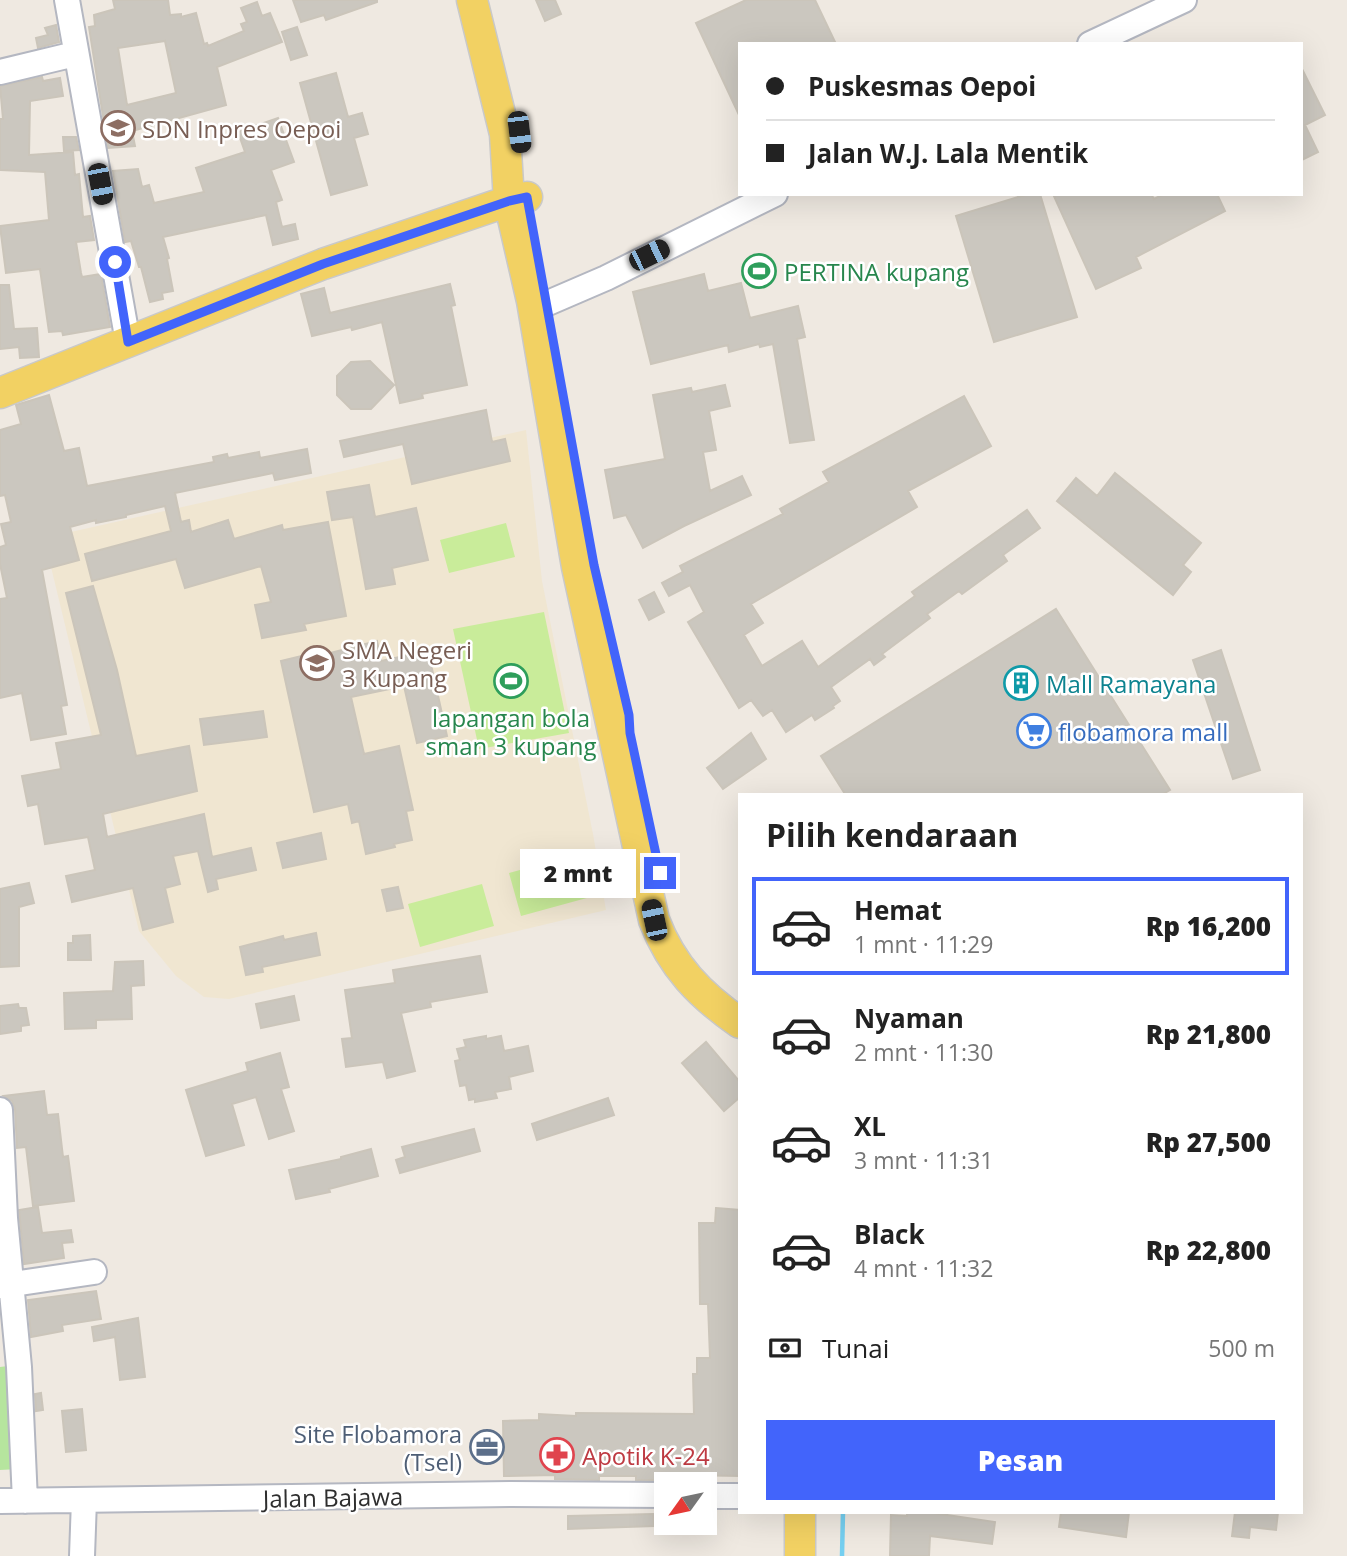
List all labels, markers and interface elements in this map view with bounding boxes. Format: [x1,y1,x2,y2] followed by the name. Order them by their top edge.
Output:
[808,68,1036,104] text: Puskesmas Oepoi
[99,109,137,147] school or university icon: SDN Inpres Oepoi
[507,110,532,154] car
[142,112,341,145] place label: SDN Inpres Oepoi
[808,135,1088,171] text: Jalan W.J. Lala Mentik
[86,161,115,207] car
[626,236,673,274] car
[99,246,131,278] route start
[740,252,778,290] sports icon: PERTINA kupang
[784,255,969,288] place label: PERTINA kupang
[342,633,472,694] place label: SMA Negeri 3 Kupang
[298,644,336,682] school or university icon: SMA Negeri 3 Kupang
[492,662,530,700] sports icon: lapangan bola sman 3 kupang
[1002,664,1040,702] building icon: Mall Ramayana
[1046,667,1216,700] place label: Mall Ramayana
[426,701,597,762] place label: lapangan bola sman 3 kupang
[1015,712,1053,750] supermarket icon: flobamora mall
[1058,715,1228,748] place label: flobamora mall
[766,813,1018,856] text: Pilih kendaraan
[520,848,636,898] callout: 2 mnt
[544,857,612,889] text: 2 mnt
[644,857,676,889] route end
[854,892,942,928] text: Hemat
[770,895,833,958] icon: car
[640,897,669,943] car
[1146,908,1271,944] text: Rp 16,200
[854,928,993,960] text: 1 mnt · 11:29
[854,1000,964,1036] text: Nyaman
[770,1003,833,1066] icon: car
[1146,1016,1271,1052] text: Rp 21,800
[854,1036,993,1068] text: 2 mnt · 11:30
[854,1108,886,1144] text: XL
[770,1111,833,1174] icon: car
[1146,1124,1271,1160] text: Rp 27,500
[854,1144,993,1176] text: 3 mnt · 11:31
[854,1216,925,1252] text: Black
[770,1219,833,1282] icon: car
[1146,1232,1271,1268] text: Rp 22,800
[854,1252,993,1284] text: 4 mnt · 11:32
[766,1329,804,1367] icon: cash
[822,1330,889,1366] text: Tunai
[1208,1332,1275,1364] text: 500 m
[294,1417,462,1478] place label: Site Flobamora (Tsel)
[766,1420,1275,1500] button: Pesan
[468,1428,506,1466] office icon: Site Flobamora (Tsel)
[538,1436,576,1474] pharmacy icon: Apotik K-24
[582,1439,710,1472] place label: Apotik K-24
[654,1472,718,1535] north arrow
[654,1472,717,1535] map controls
[261,1479,403,1515] street label: Jalan Bajawa

